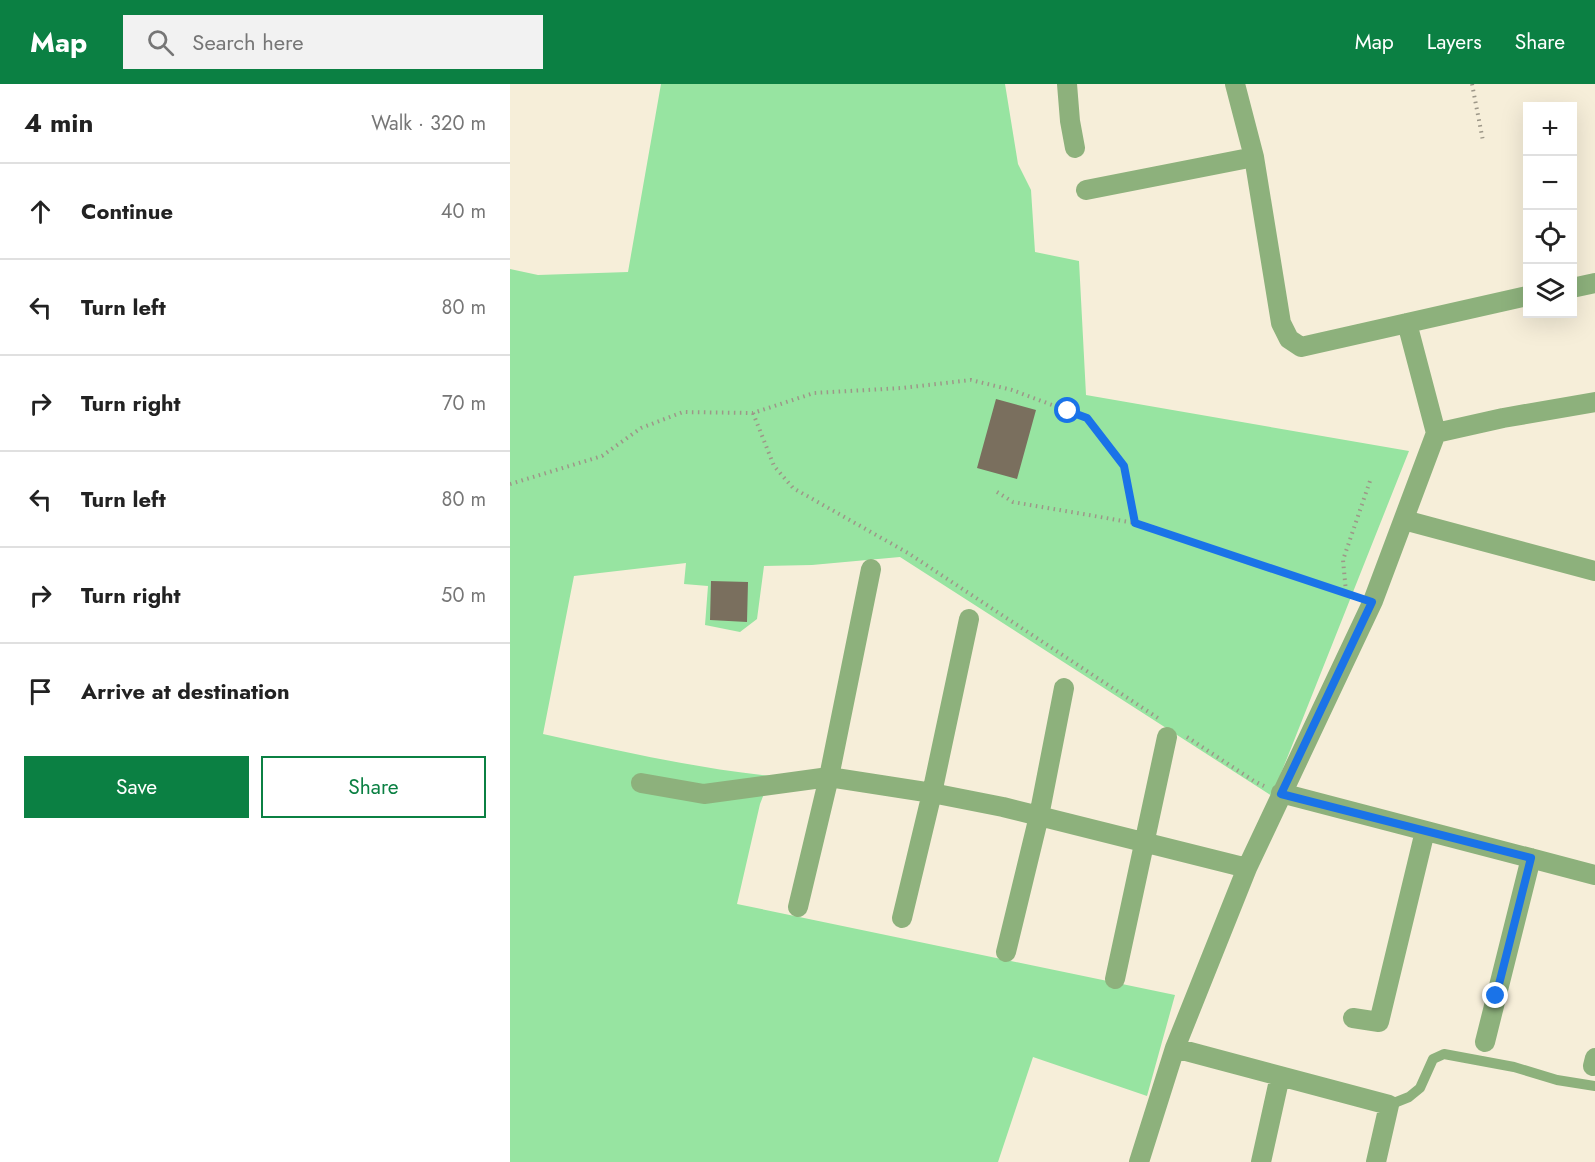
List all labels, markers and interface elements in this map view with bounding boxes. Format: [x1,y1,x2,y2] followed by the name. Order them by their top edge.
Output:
[123,15,543,69] search box
[30,22,87,63] text: Map
[144,26,177,59] icon: search
[192,26,304,58] text: Search here
[1355,27,1394,57] text: Map
[1427,27,1482,57] text: Layers
[1515,27,1565,57] text: Share
[1523,102,1577,318] map controls
[1523,102,1577,156] button: +
[24,104,93,142] text: 4 min
[371,109,486,138] text: Walk · 320 m
[1523,156,1577,210] button: −
[24,195,57,228] icon: ahead
[81,195,173,227] text: Continue
[441,197,486,226] text: 40 m
[1523,210,1577,264] button: locate
[1523,264,1577,318] button: layers
[24,291,57,324] icon: left
[81,291,166,323] text: Turn left
[441,293,486,322] text: 80 m
[24,387,57,420] icon: right
[81,387,181,419] text: Turn right
[442,389,486,418] text: 70 m
[1054,397,1080,423] route start
[24,483,57,516] icon: left
[81,483,166,515] text: Turn left
[441,485,486,514] text: 80 m
[24,579,57,612] icon: right
[81,579,181,611] text: Turn right
[441,581,486,610] text: 50 m
[24,675,57,708] icon: arrive
[81,675,290,707] text: Arrive at destination
[24,756,249,818] button: Save
[261,756,486,818] button: Share
[1482,982,1508,1008] route end

